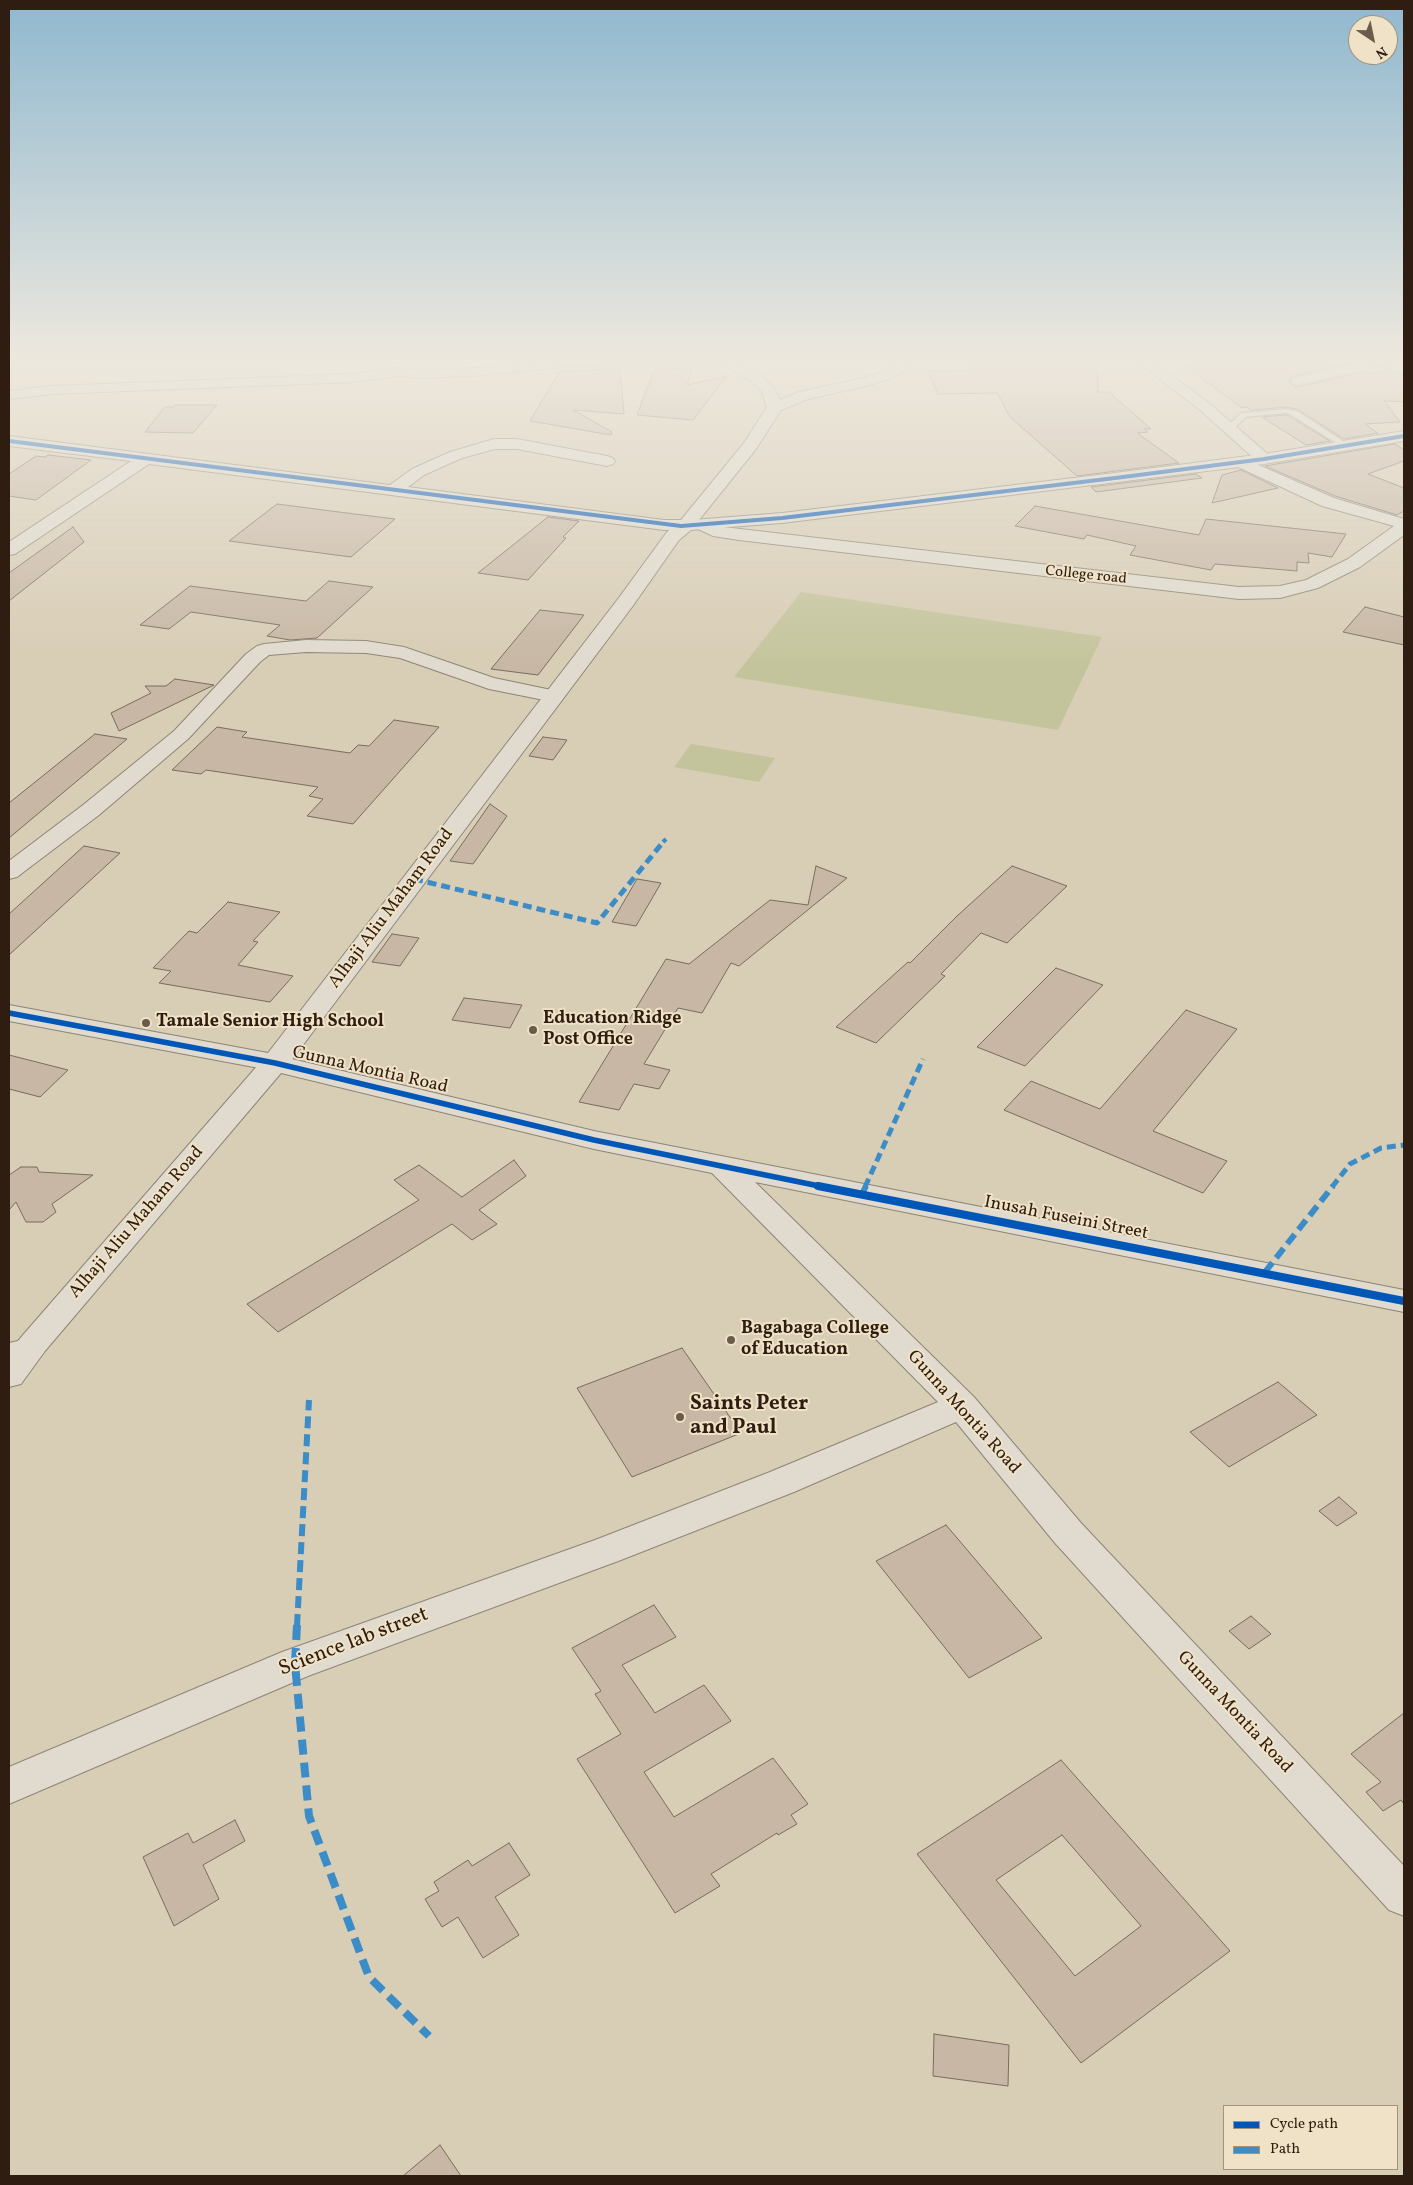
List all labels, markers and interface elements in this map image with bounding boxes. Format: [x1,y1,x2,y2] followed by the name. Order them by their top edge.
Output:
[1348,15,1398,65] north arrow
[1372,41,1391,63] text: N
[1044,563,1128,589] street label: College road
[325,825,459,993] street label: Alhaji Aliu Maham Road
[543,1009,681,1052] place label: Education Ridge Post Office
[156,1012,384,1034] place label: Tamale Senior High School
[140,1017,152,1029] marker: Tamale Senior High School
[527,1024,539,1036] marker: Education Ridge Post Office
[290,1043,450,1099] street label: Gunna Montia Road
[65,1142,209,1304] street label: Alhaji Aliu Maham Road
[982,1193,1150,1245] street label: Inusah Fuseini Street
[741,1319,889,1362] place label: Bagabaga College of Education
[725,1334,737,1346] marker: Bagabaga College of Education
[902,1347,1024,1479] street label: Gunna Montia Road
[690,1392,808,1442] place label: Saints Peter and Paul
[674,1411,686,1423] marker: Saints Peter and Paul
[276,1603,432,1683] street label: Science lab street
[1172,1647,1296,1779] street label: Gunna Montia Road
[1223,2105,1398,2170] legend
[1270,2114,1338,2135] text: Cycle path
[1270,2139,1300,2160] text: Path

